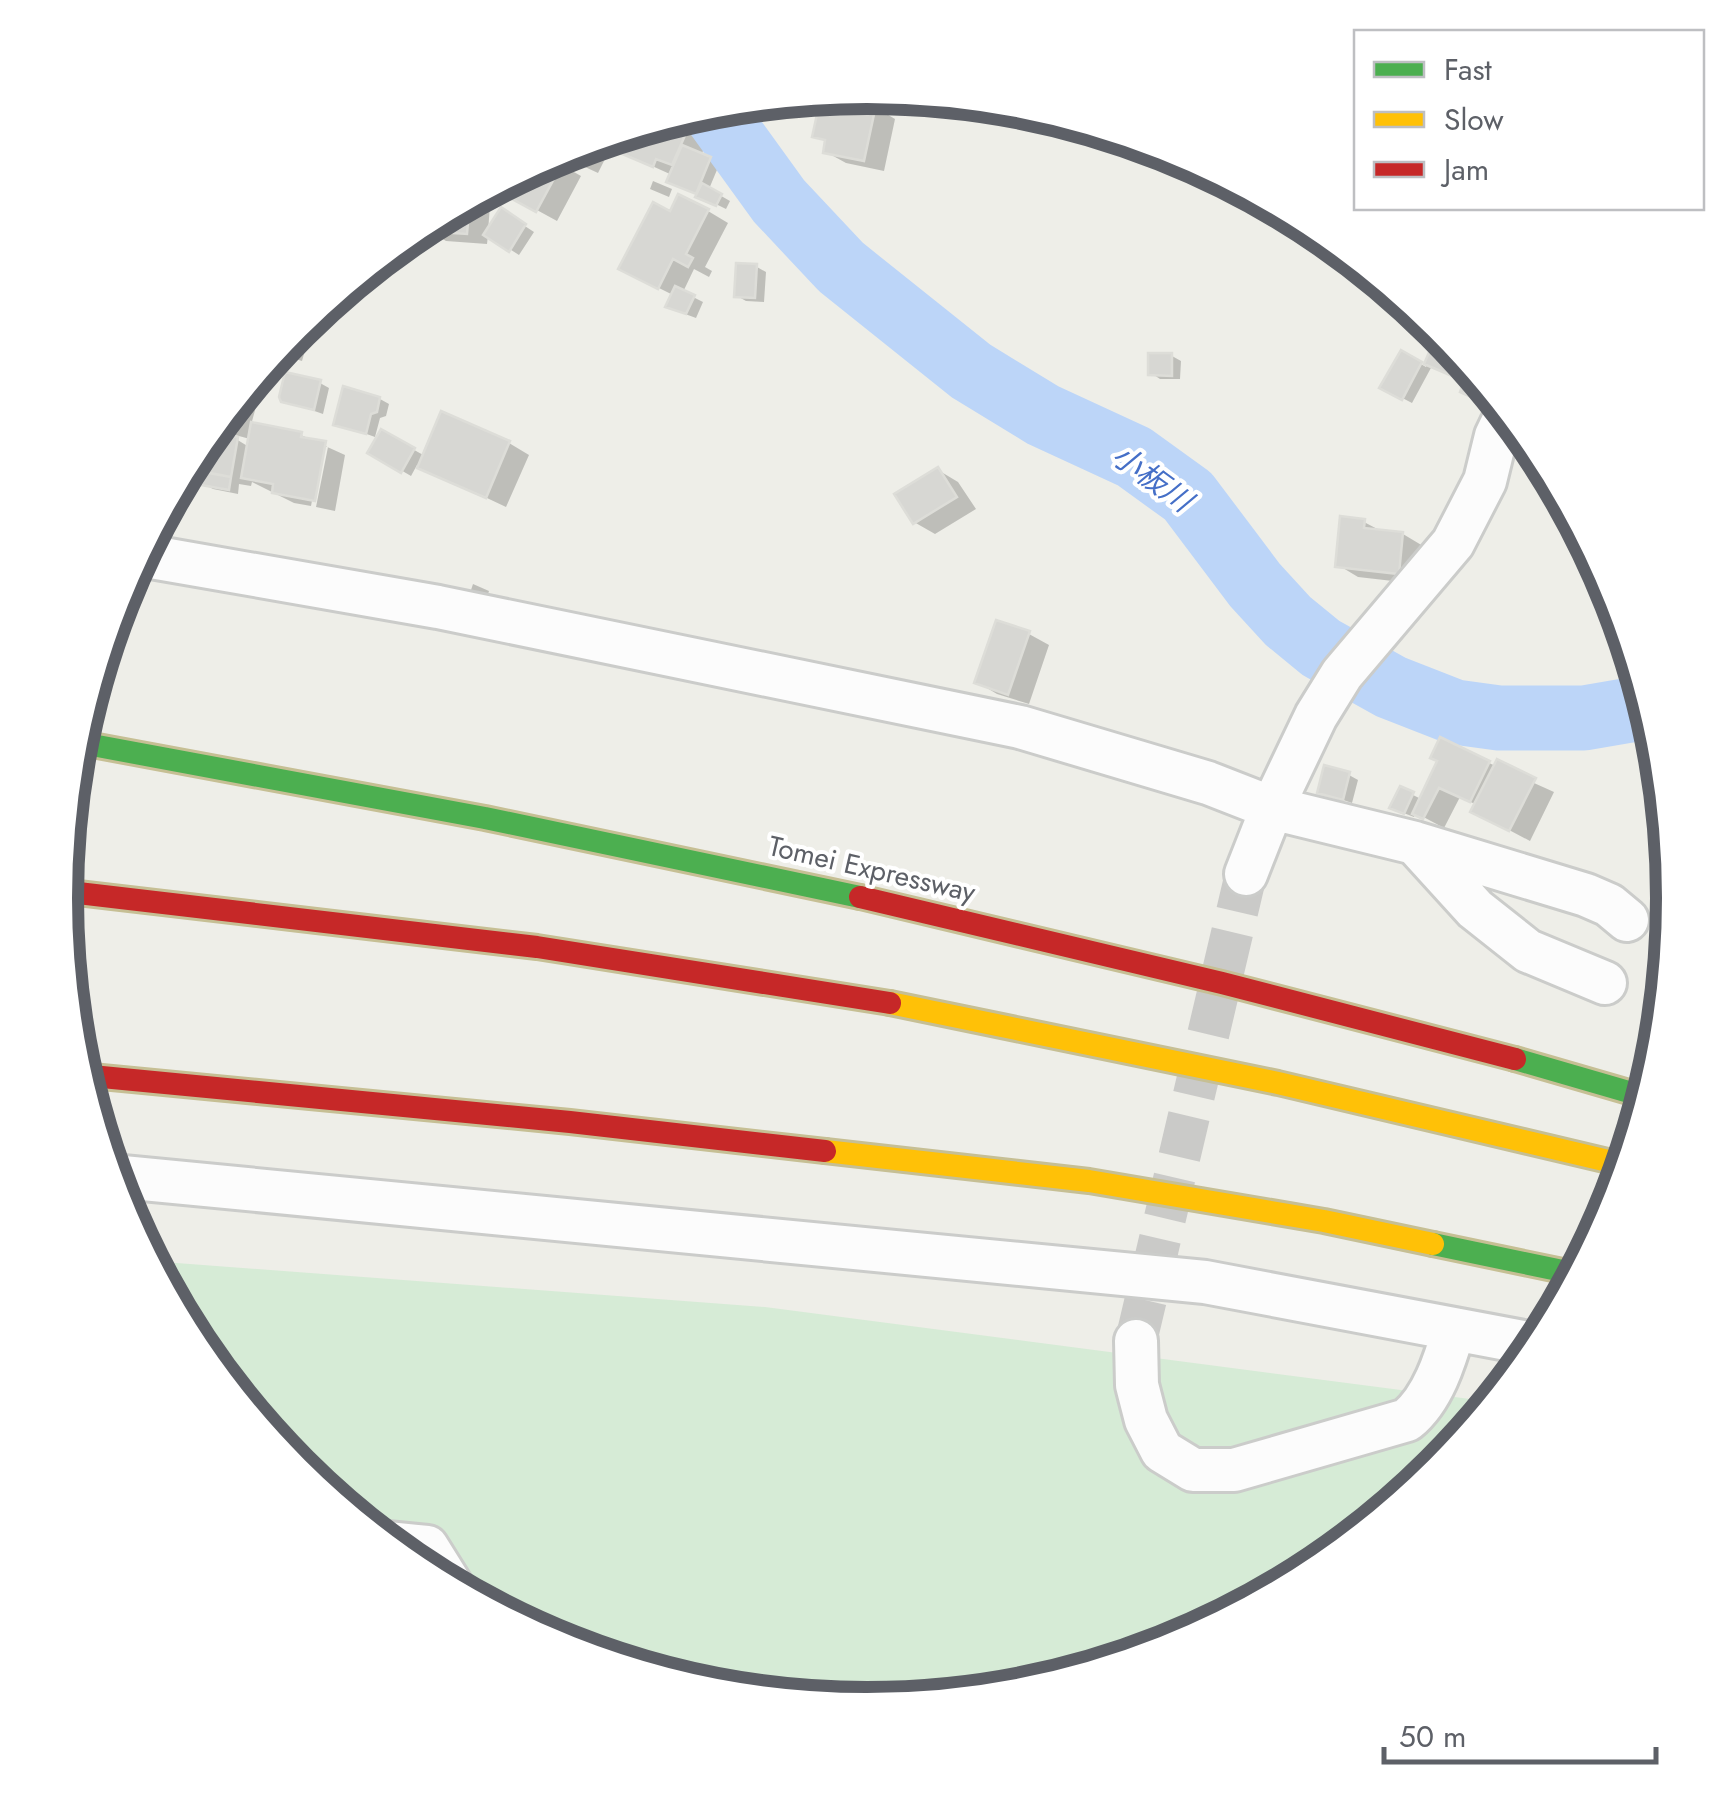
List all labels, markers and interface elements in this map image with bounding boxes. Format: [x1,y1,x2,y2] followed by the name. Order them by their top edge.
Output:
[1354,30,1704,210] legend
[1444,48,1493,91] text: Fast
[1444,98,1504,141] text: Slow
[1440,148,1489,191] text: Jam
[1103,434,1203,524] water label: 小板川
[764,825,980,913] street label: Tomei Expressway
[1384,1702,1656,1764] scale bar
[1399,1715,1466,1758] text: 50 m

